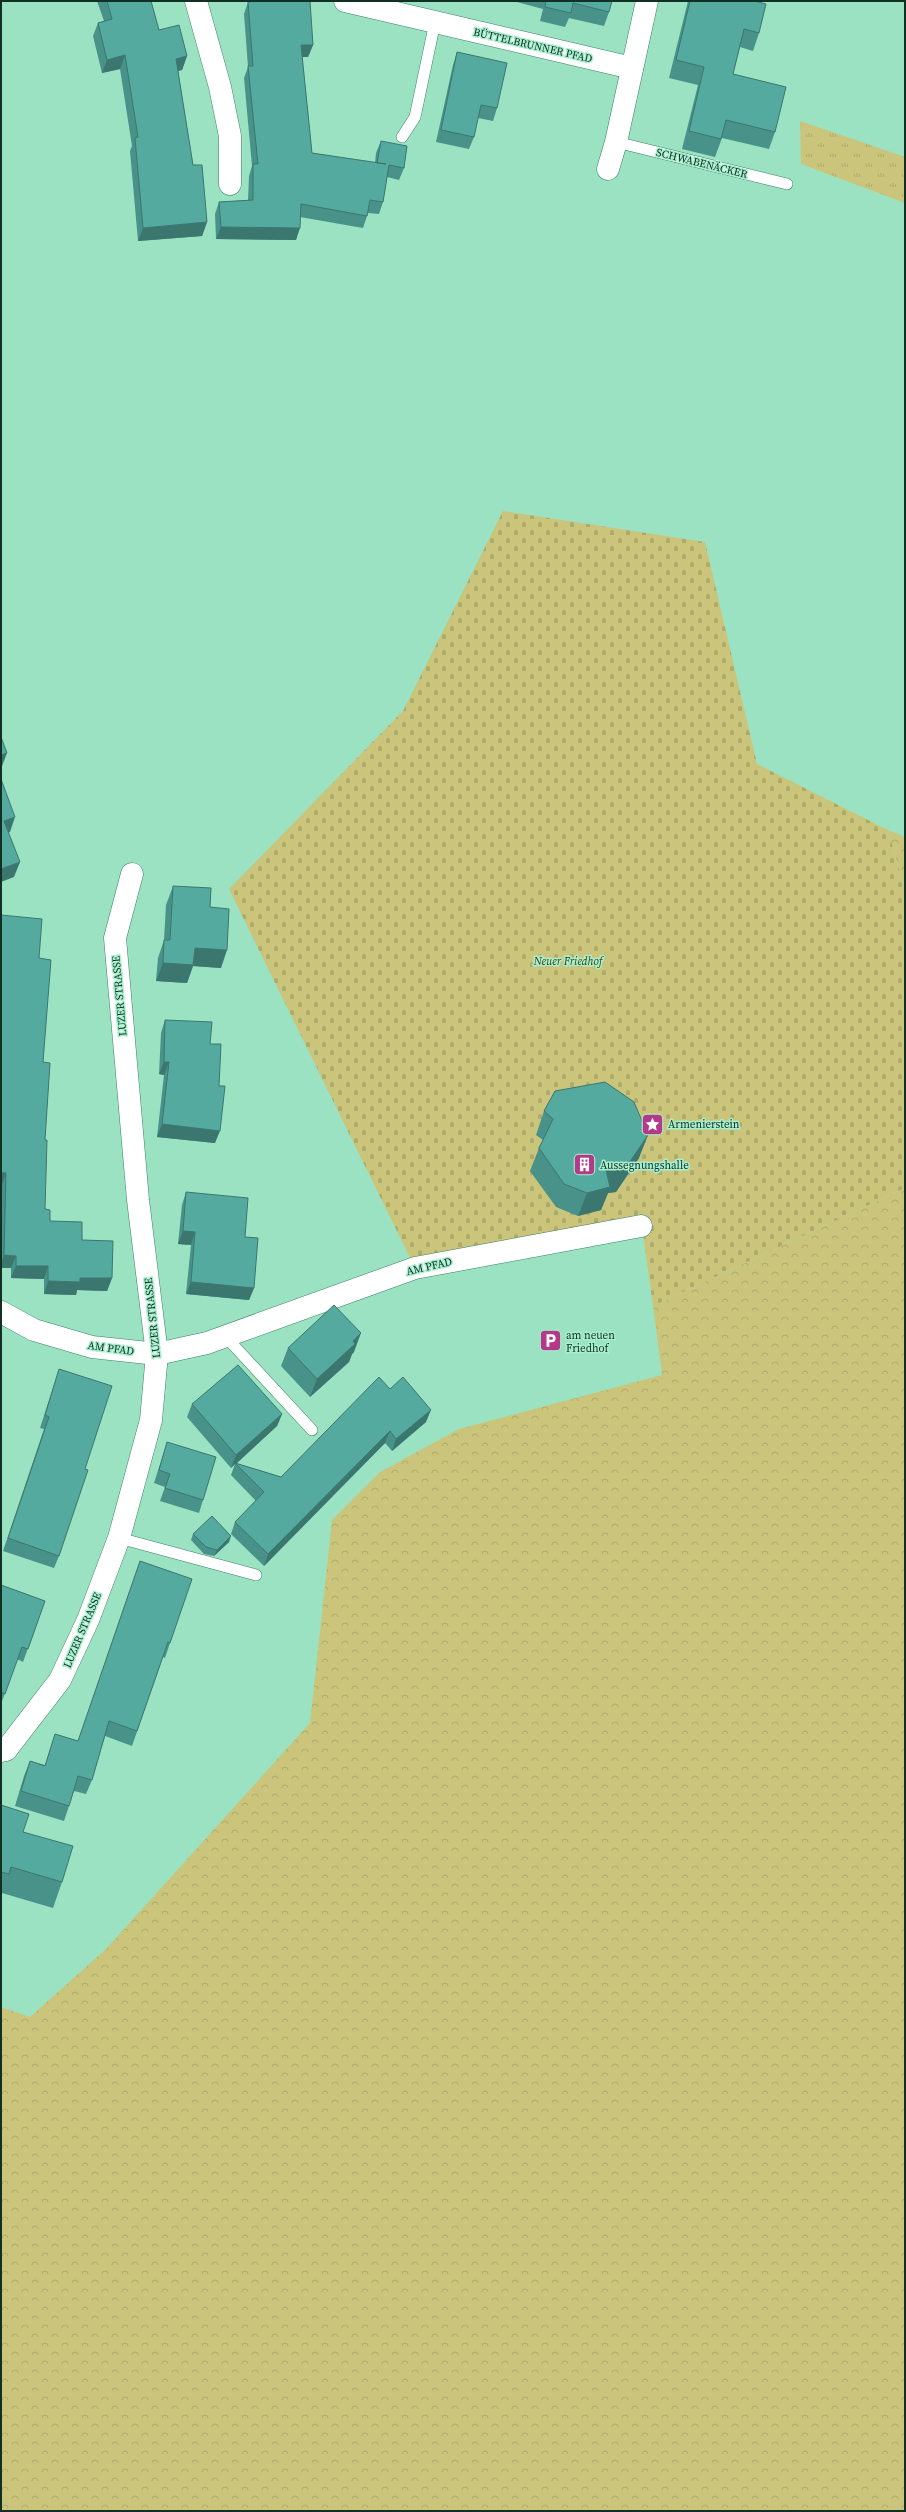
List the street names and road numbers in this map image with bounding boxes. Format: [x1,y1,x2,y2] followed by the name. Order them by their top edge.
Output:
[472,24,594,67] street label: BÜTTELBRUNNER PFAD
[655,145,749,182] street label: SCHWABENÄCKER
[108,955,130,1037] street label: LUZER STRASSE
[405,1254,454,1279] street label: AM PFAD
[141,1277,164,1359] street label: LUZER STRASSE
[87,1338,135,1359] street label: AM PFAD
[60,1590,105,1670] street label: LUZER STRASSE

